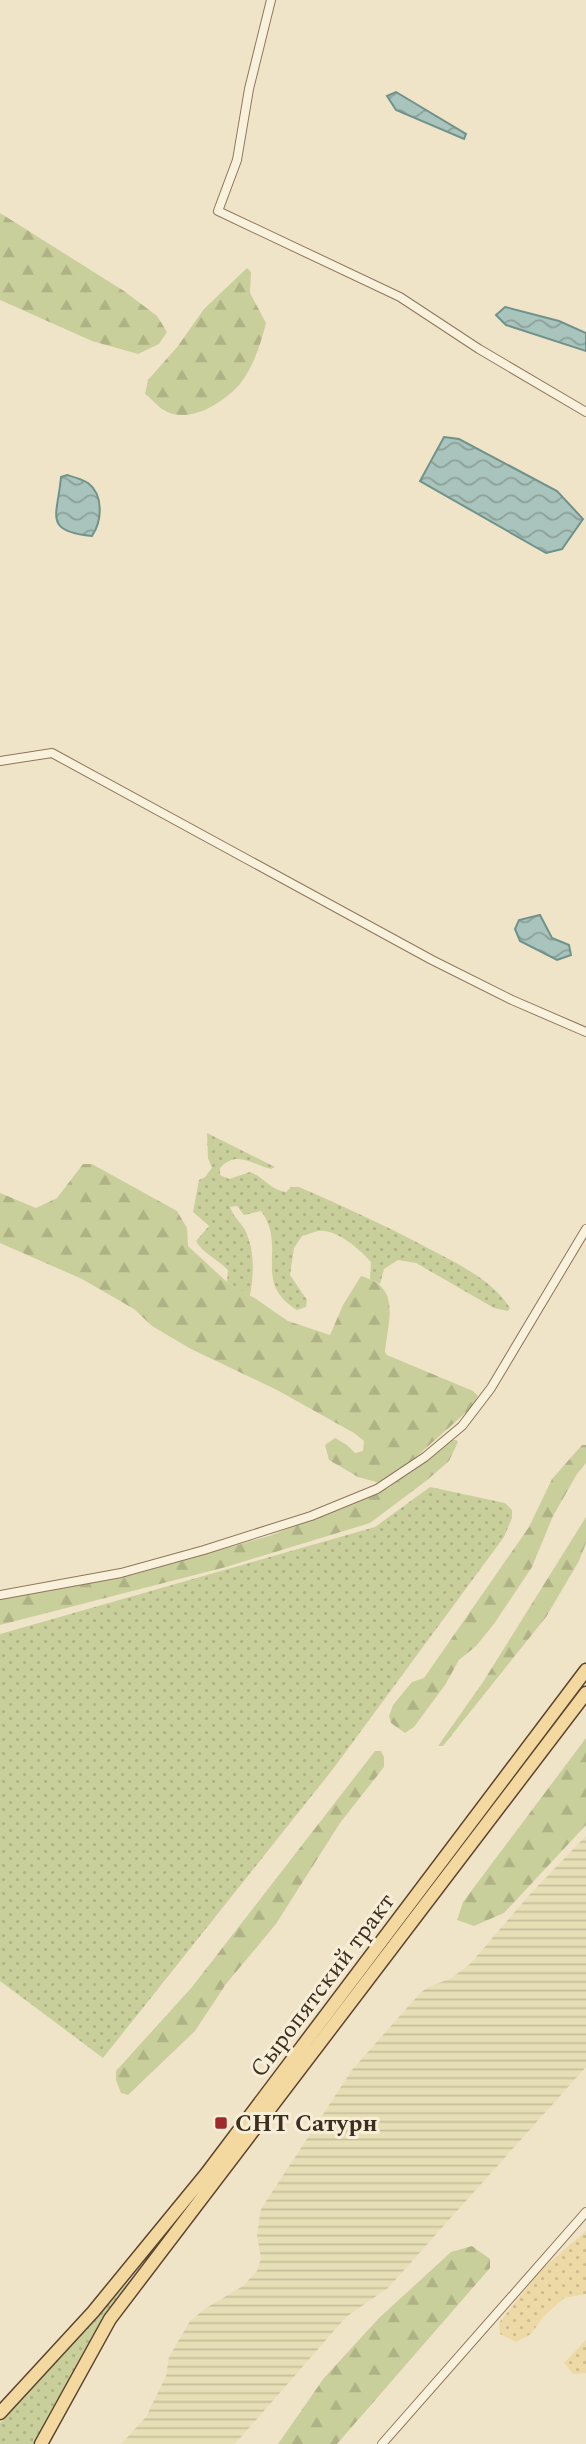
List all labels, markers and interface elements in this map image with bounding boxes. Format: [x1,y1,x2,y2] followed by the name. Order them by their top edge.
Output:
[241,1886,404,2085] street label: Сыропятский тракт
[235,2106,378,2142] place label: СНТ Сатурн
[213,2115,229,2131] marker: СНТ Сатурн

